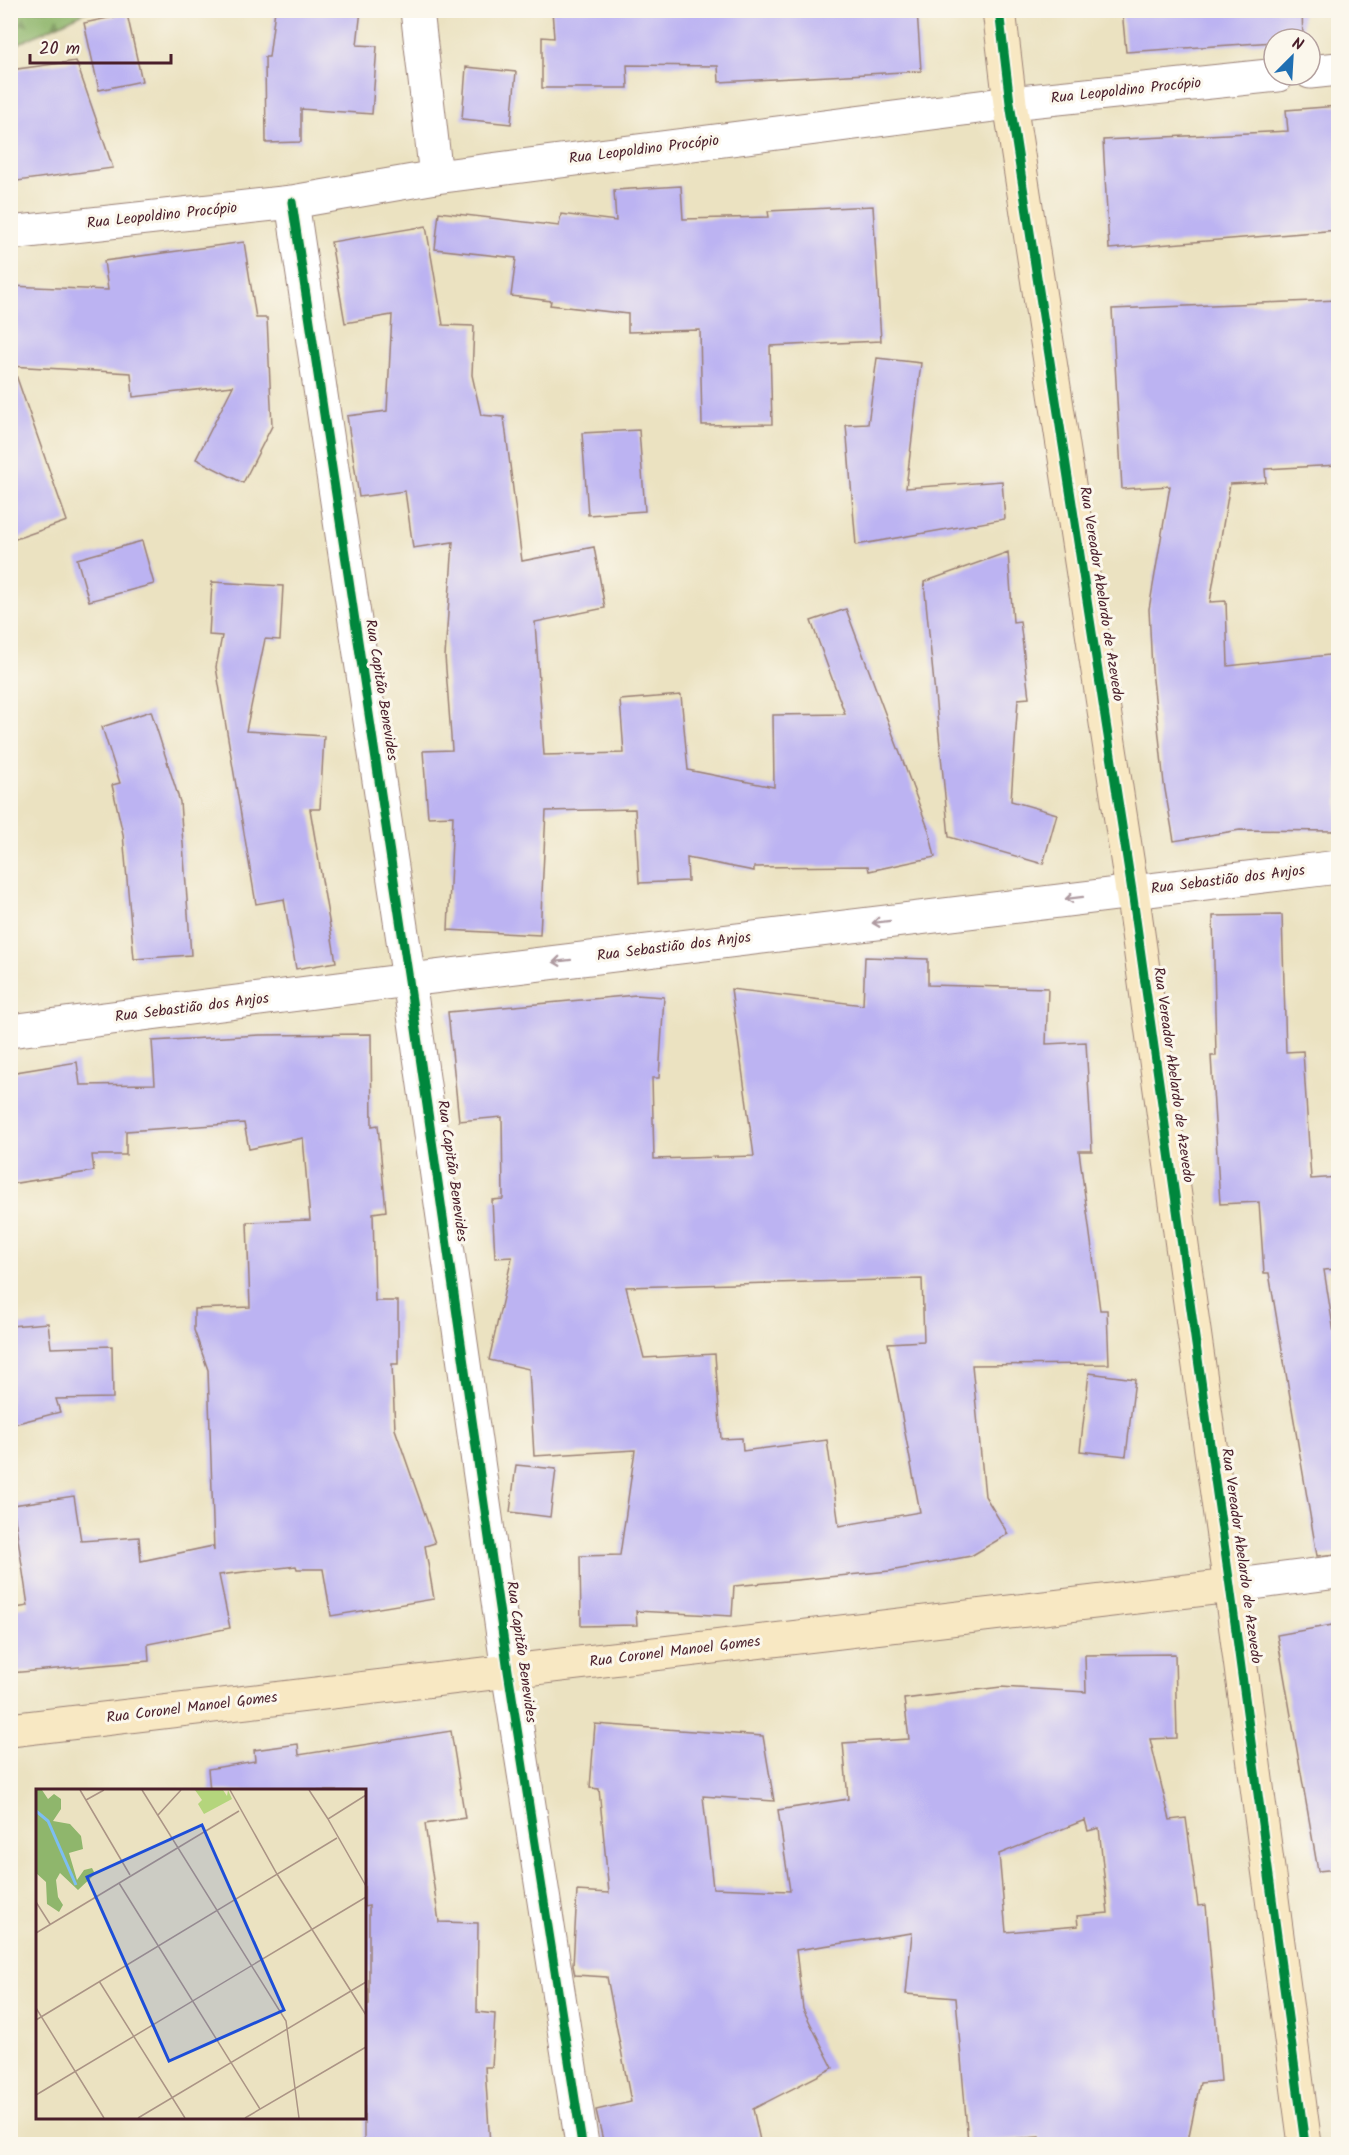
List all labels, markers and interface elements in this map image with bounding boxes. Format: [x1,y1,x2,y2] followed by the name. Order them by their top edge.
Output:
[30,27,171,65] scale bar
[1262,27,1322,87] north arrow
[1288,31,1307,58] text: N
[39,35,80,64] text: 20 m
[1050,71,1203,111] street label: Rua Leopoldino Procópio
[568,129,721,171] street label: Rua Leopoldino Procópio
[86,196,239,236] street label: Rua Leopoldino Procópio
[1072,485,1130,704] street label: Rua Vereador Abelardo de Azevedo
[358,617,404,763] street label: Rua Capitão Benevides
[1150,859,1307,901] street label: Rua Sebastião dos Anjos
[1065,893,1085,904] one-way arrow
[871,917,891,928] one-way arrow
[596,926,753,968] street label: Rua Sebastião dos Anjos
[553,956,573,967] one-way arrow
[1146,966,1200,1185] street label: Rua Vereador Abelardo de Azevedo
[114,987,271,1029] street label: Rua Sebastião dos Anjos
[430,1098,474,1244] street label: Rua Capitão Benevides
[1214,1447,1268,1666] street label: Rua Vereador Abelardo de Azevedo
[499,1579,543,1725] street label: Rua Capitão Benevides
[588,1630,762,1674] street label: Rua Coronel Manoel Gomes
[105,1686,279,1730] street label: Rua Coronel Manoel Gomes
[36,1789,366,2119] inset map

